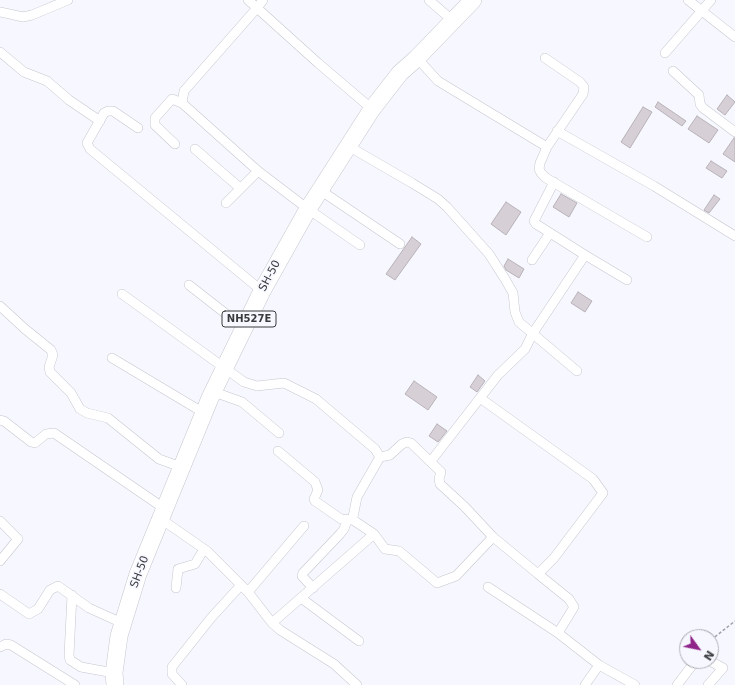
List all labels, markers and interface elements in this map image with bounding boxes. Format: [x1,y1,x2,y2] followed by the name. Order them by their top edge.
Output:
[256,258,284,294] street label: SH-50
[222,311,276,327] road number: NH527E
[128,554,152,590] street label: SH-50
[679,629,719,669] north arrow
[701,648,717,663] text: N

